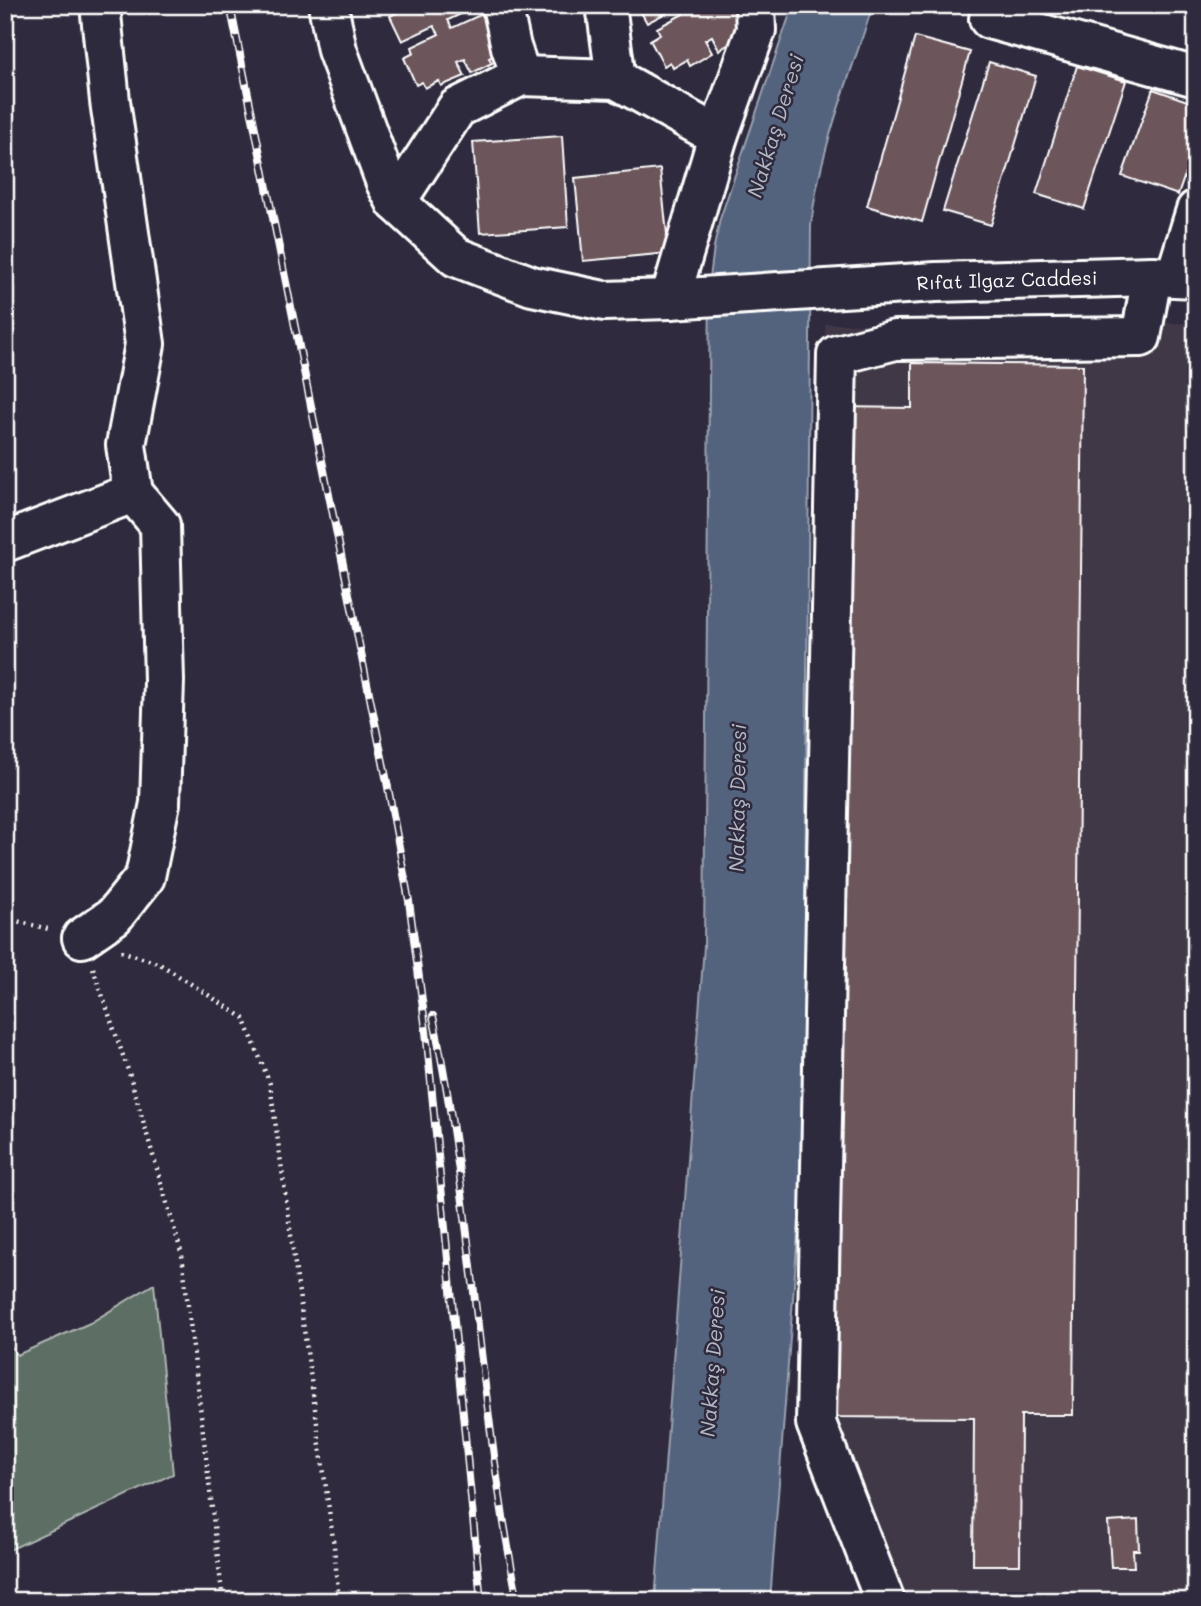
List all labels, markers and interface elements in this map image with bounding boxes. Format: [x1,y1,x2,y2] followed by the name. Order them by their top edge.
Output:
[740,50,809,201] water label: Nakkaş Deresi
[916,265,1098,295] street label: Rıfat Ilgaz Caddesi
[722,723,751,872] water label: Nakkaş Deresi
[693,1287,730,1438] water label: Nakkaş Deresi

